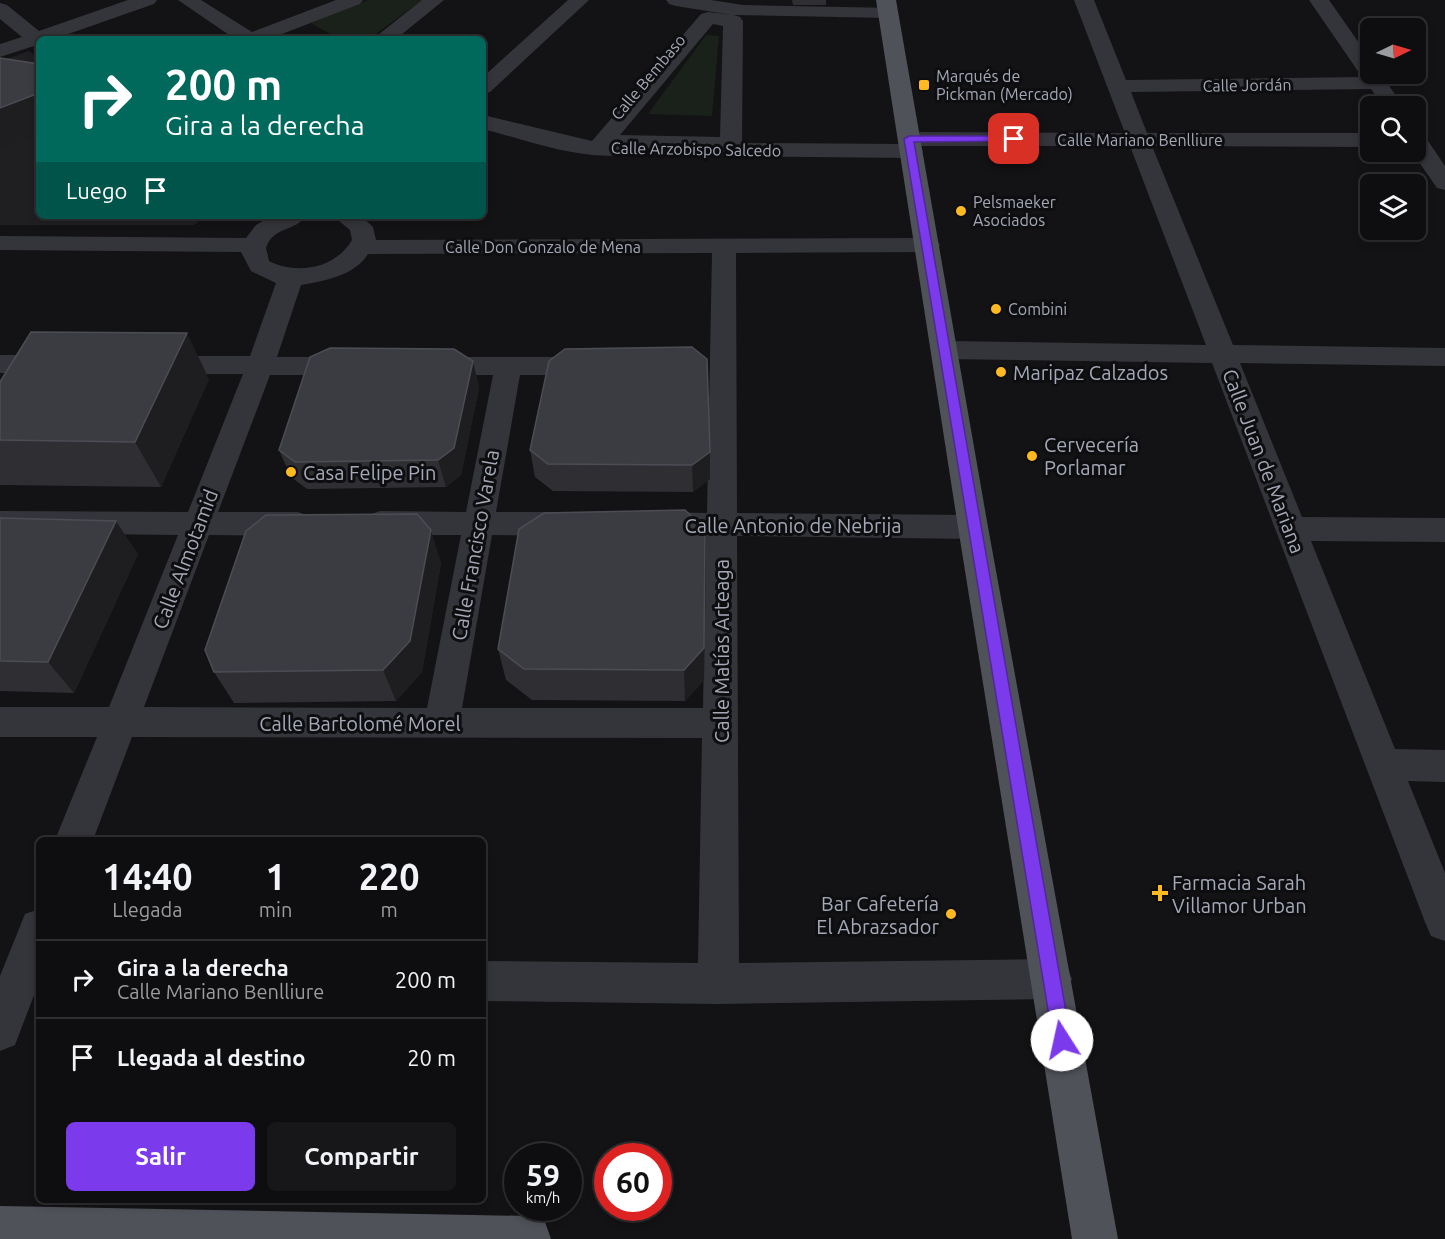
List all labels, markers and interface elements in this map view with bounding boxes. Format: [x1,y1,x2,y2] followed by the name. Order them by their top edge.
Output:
[1360,18,1426,84] north arrow
[1360,18,1426,240] map controls
[607,31,689,123] street label: Calle Bembaso
[66,60,144,138] icon: right
[165,61,282,108] text: 200 m
[936,67,1073,104] place label: Marqués de Pickman (Mercado)
[1202,75,1292,95] street label: Calle Jordán
[917,78,931,92] marker: Marqués de Pickman (Mercado)
[1360,96,1426,162] button: search
[165,110,365,140] text: Gira a la derecha
[988,113,1039,164] pin
[997,122,1030,155] icon: arrive
[1057,131,1223,149] street label: Calle Mariano Benlliure
[611,139,781,159] street label: Calle Arzobispo Salcedo
[139,174,172,207] icon: arrive
[1360,174,1426,240] button: layers
[66,178,127,203] text: Luego
[973,193,1056,229] place label: Pelsmaeker Asociados
[954,204,968,218] marker: Pelsmaeker Asociados
[445,238,641,256] street label: Calle Don Gonzalo de Mena
[1008,300,1067,318] place label: Combini
[989,302,1003,316] marker: Combini
[1013,361,1168,384] place label: Maripaz Calzados
[994,365,1008,379] marker: Maripaz Calzados
[1218,366,1310,556] street label: Calle Juan de Mariana
[1044,433,1139,479] place label: Cervecería Porlamar
[447,448,503,642] street label: Calle Francisco Varela
[1025,449,1039,463] marker: Cervecería Porlamar
[303,461,436,484] place label: Casa Felipe Pin
[284,465,298,479] marker: Casa Felipe Pin
[148,486,222,632] street label: Calle Almotamid
[684,514,902,537] street label: Calle Antonio de Nebrija
[710,559,733,743] street label: Calle Matías Arteaga
[259,712,461,735] street label: Calle Bartolomé Morel
[102,856,192,897] text: 14:40
[265,856,286,897] text: 1
[359,856,420,897] text: 220
[1172,871,1307,917] place label: Farmacia Sarah Villamor Urban
[1153,886,1167,900] marker: Farmacia Sarah Villamor Urban
[816,892,939,938] place label: Bar Cafetería El Abrazsador
[112,898,183,921] text: Llegada
[259,898,292,921] text: min
[381,898,398,921] text: m
[944,907,958,921] marker: Bar Cafetería El Abrazsador
[117,955,289,980] text: Gira a la derecha
[66,963,99,996] icon: right
[395,967,456,992] text: 200 m
[117,980,324,1003] text: Calle Mariano Benlliure
[1030,1008,1094,1072] position arrow
[66,1041,99,1074] icon: arrive
[117,1045,305,1070] text: Llegada al destino
[407,1045,456,1070] text: 20 m
[66,1122,255,1191] button: Salir
[267,1122,456,1191] button: Compartir
[594,1143,672,1221] speed limit sign: 60
[526,1158,560,1192] text: 59
[526,1189,560,1206] text: km/h

